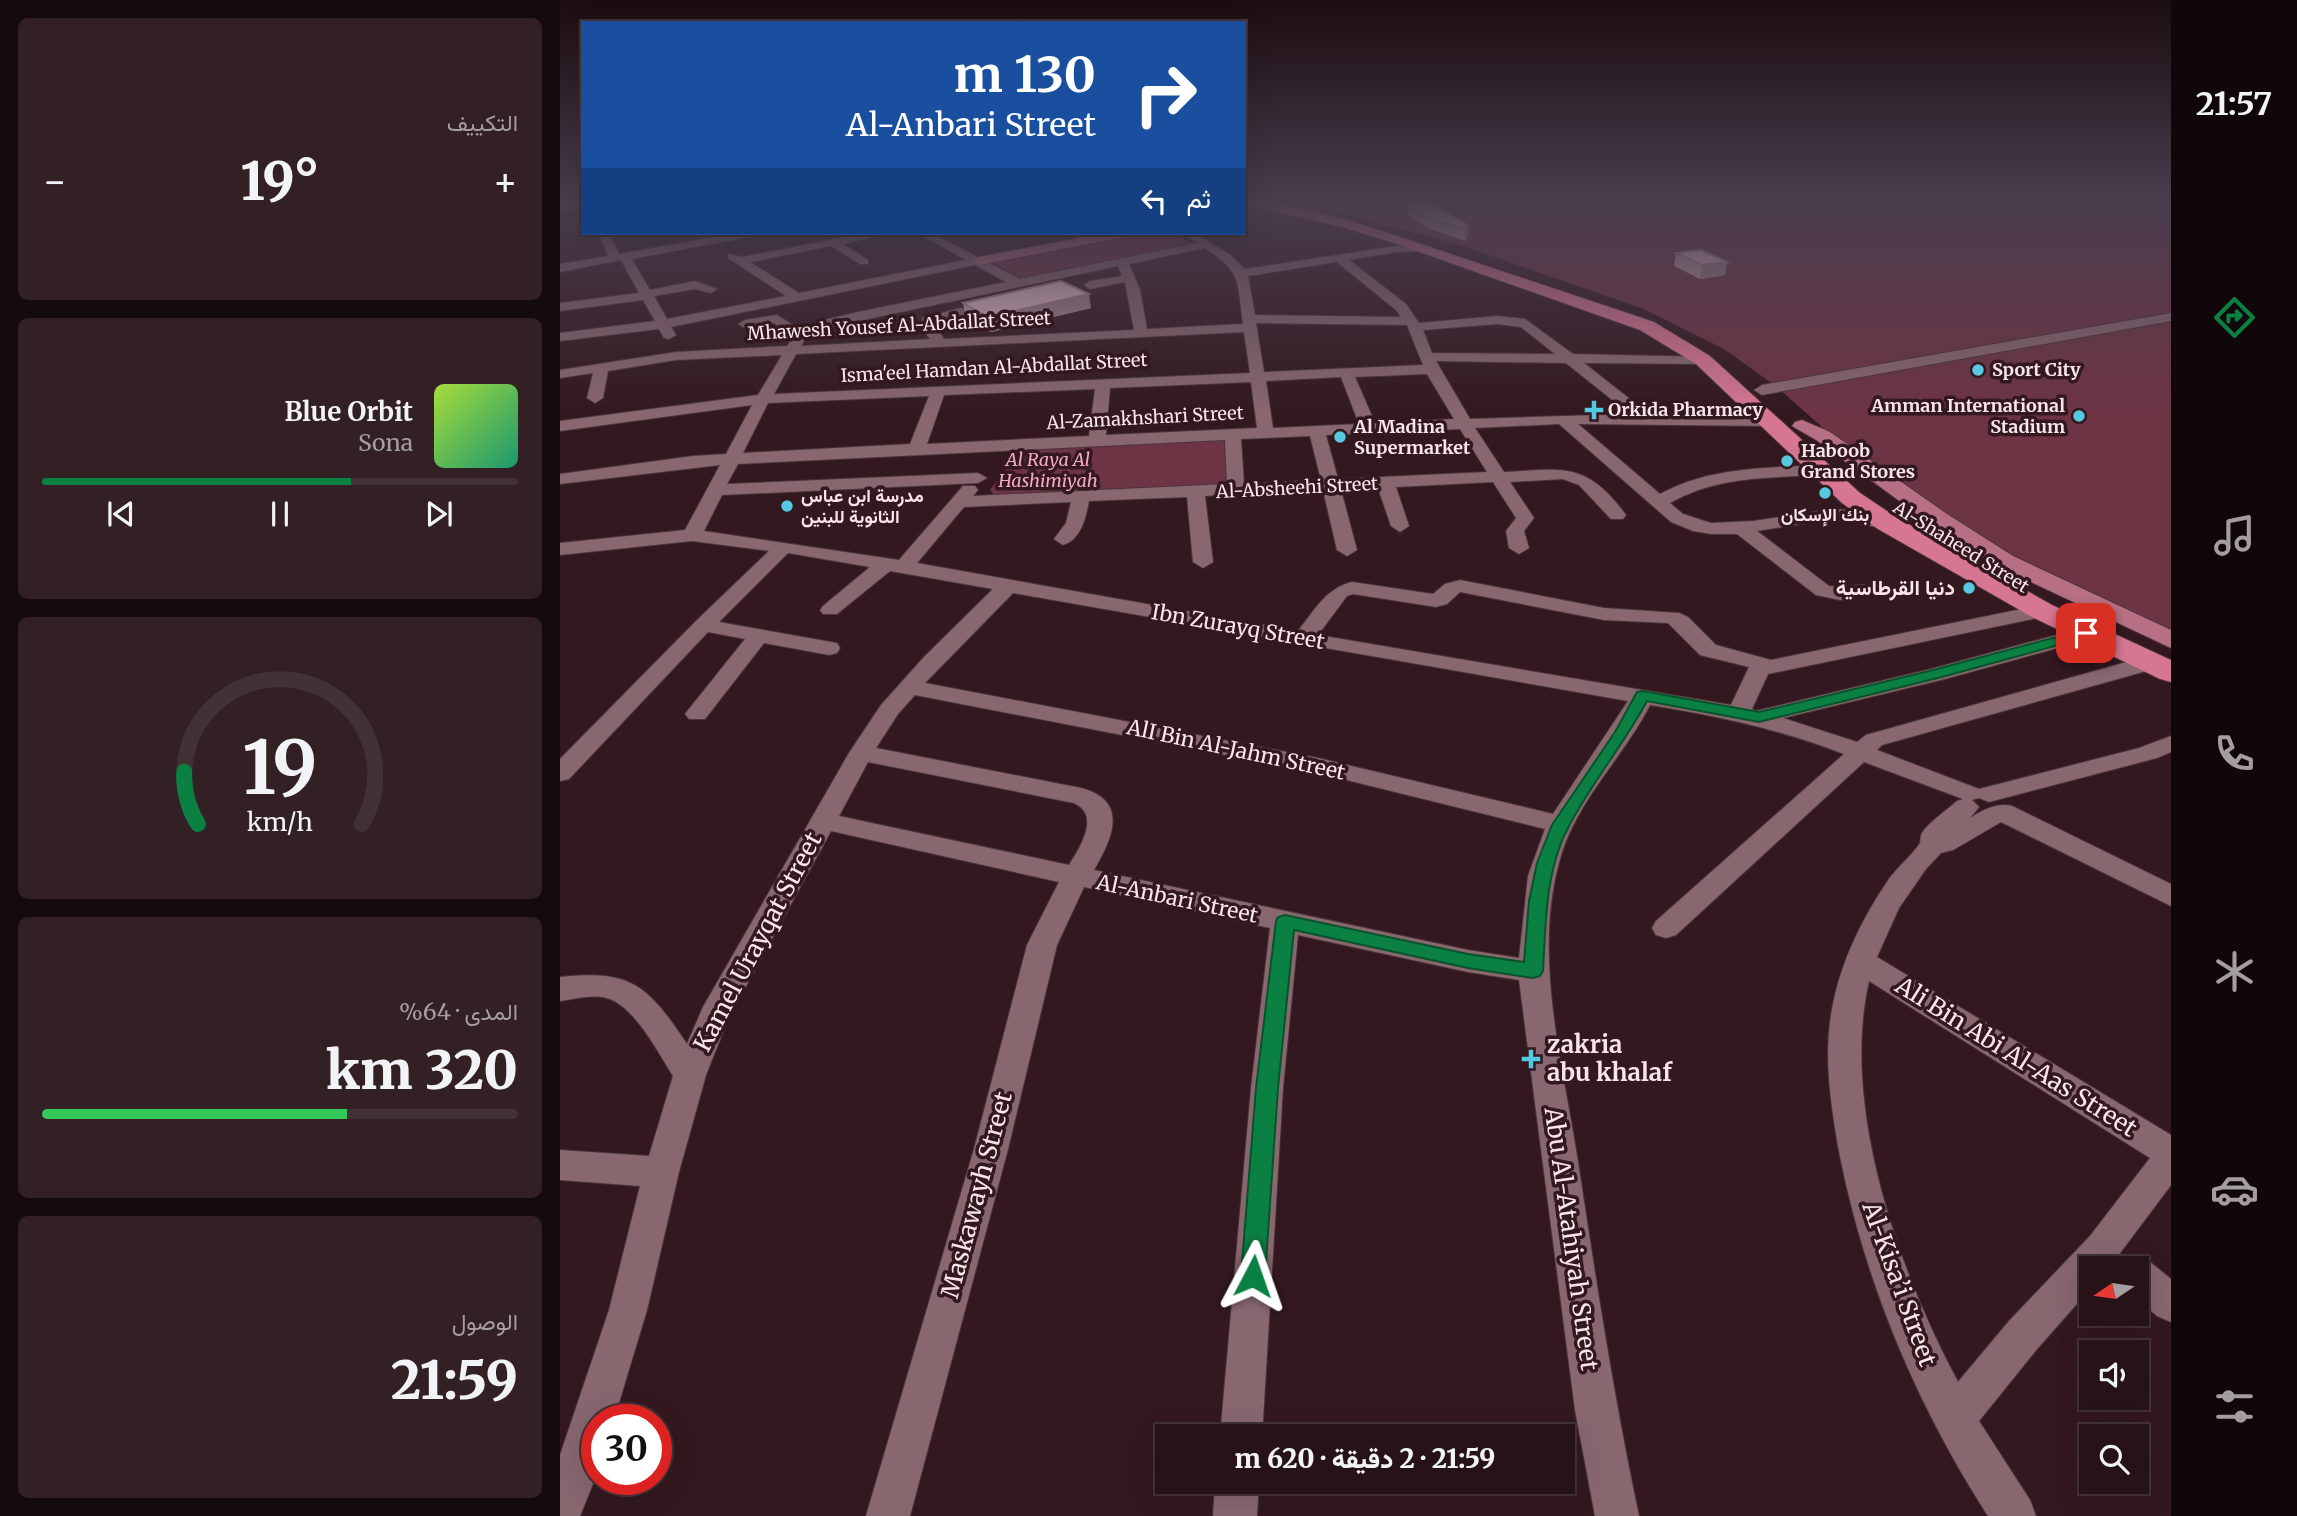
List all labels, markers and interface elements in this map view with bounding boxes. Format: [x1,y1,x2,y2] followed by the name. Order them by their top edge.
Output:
[953,44,1096,105] text: 130 m
[1120,49,1211,140] icon: right
[2196,84,2272,124] text: 21:57
[846,105,1096,145] text: Al-Anbari Street
[447,108,518,137] text: التكييف
[241,149,319,214] text: 19°
[42,158,67,205] text: −
[493,158,518,205] text: +
[1135,182,1173,220] icon: left
[1187,182,1211,215] text: ثم
[2210,293,2259,342] icon: directions
[747,306,1051,345] street label: Mhawesh Yousef Al-Abdallat Street
[840,348,1148,387] street label: Isma'eel Hamdan Al-Abdallat Street
[1992,358,2081,381] place label: Sport City
[1970,362,1986,378] marker: Sport City
[1870,394,2065,438] place label: Amman International Stadium
[284,395,413,428] text: Blue Orbit
[1608,398,1763,421] place label: Orkida Pharmacy
[1045,401,1244,434] street label: Al-Zamakhshari Street
[1586,402,1602,418] marker: Orkida Pharmacy
[2071,408,2087,424] marker: Amman International Stadium
[1353,415,1471,459] place label: Al Madina Supermarket
[358,428,413,457] text: Sona
[1332,429,1348,445] marker: Al Madina Supermarket
[1801,439,1915,483] place label: Haboob Grand Stores
[997,448,1098,492] park label: Al Raya Al Hashimiyah
[1779,453,1795,469] marker: Haboob Grand Stores
[1214,472,1379,503] street label: Al-Absheehi Street
[801,484,924,528] place label: مدرسة ابن عباس الثانوية للبنين
[1817,485,1833,501] marker: بنك الإسكان
[102,495,140,533] icon: previous
[261,495,299,533] icon: pause
[420,495,458,533] icon: next
[1888,495,2034,598] street label: Al-Shaheed Street
[779,498,795,514] marker: مدرسة ابن عباس الثانوية للبنين
[1781,503,1869,527] place label: بنك الإسكان
[2210,511,2259,560] icon: music
[1836,574,1955,601] place label: دنيا القرطاسية
[1961,580,1977,596] marker: دنيا القرطاسية
[1150,598,1327,655] street label: Ibn Zurayq Street
[2056,603,2116,663] pin
[2067,614,2105,652] icon: arrive
[1124,713,1348,786] street label: AlI Bin Al-Jahm Street
[242,722,318,814] text: 19
[2210,729,2259,778] icon: phone
[247,806,313,838] text: km/h
[687,826,829,1057] street label: Kamel Urayqat Street
[1093,868,1260,929] street label: Al-Anbari Street
[2210,947,2259,996] icon: climate
[1889,969,2143,1144] street label: Ali Bin Abi Al-Aas Street
[399,997,518,1026] text: المدى · 64%
[1547,1029,1673,1088] place label: zakria abu khalaf
[326,1038,518,1103] text: 320 km
[1521,1049,1541,1069] marker: zakria abu khalaf
[934,1088,1019,1301] street label: Maskawayh Street
[1538,1104,1605,1373] street label: Abu Al-Atahiyah Street
[2210,1165,2259,1214] icon: car
[1855,1196,1944,1371] street label: Al-Kisa’i Street
[1216,1239,1290,1313] position arrow
[2079,1256,2149,1326] north arrow
[2079,1256,2149,1494] map controls
[452,1307,518,1336] text: الوصول
[2079,1340,2149,1410] button: sound
[391,1348,518,1413] text: 21:59
[2210,1382,2259,1431] icon: filters
[581,1404,672,1495] speed limit sign: 30
[2079,1424,2149,1494] button: search
[1235,1442,1495,1475] text: 21:59 · 2 دقيقة · 620 m

